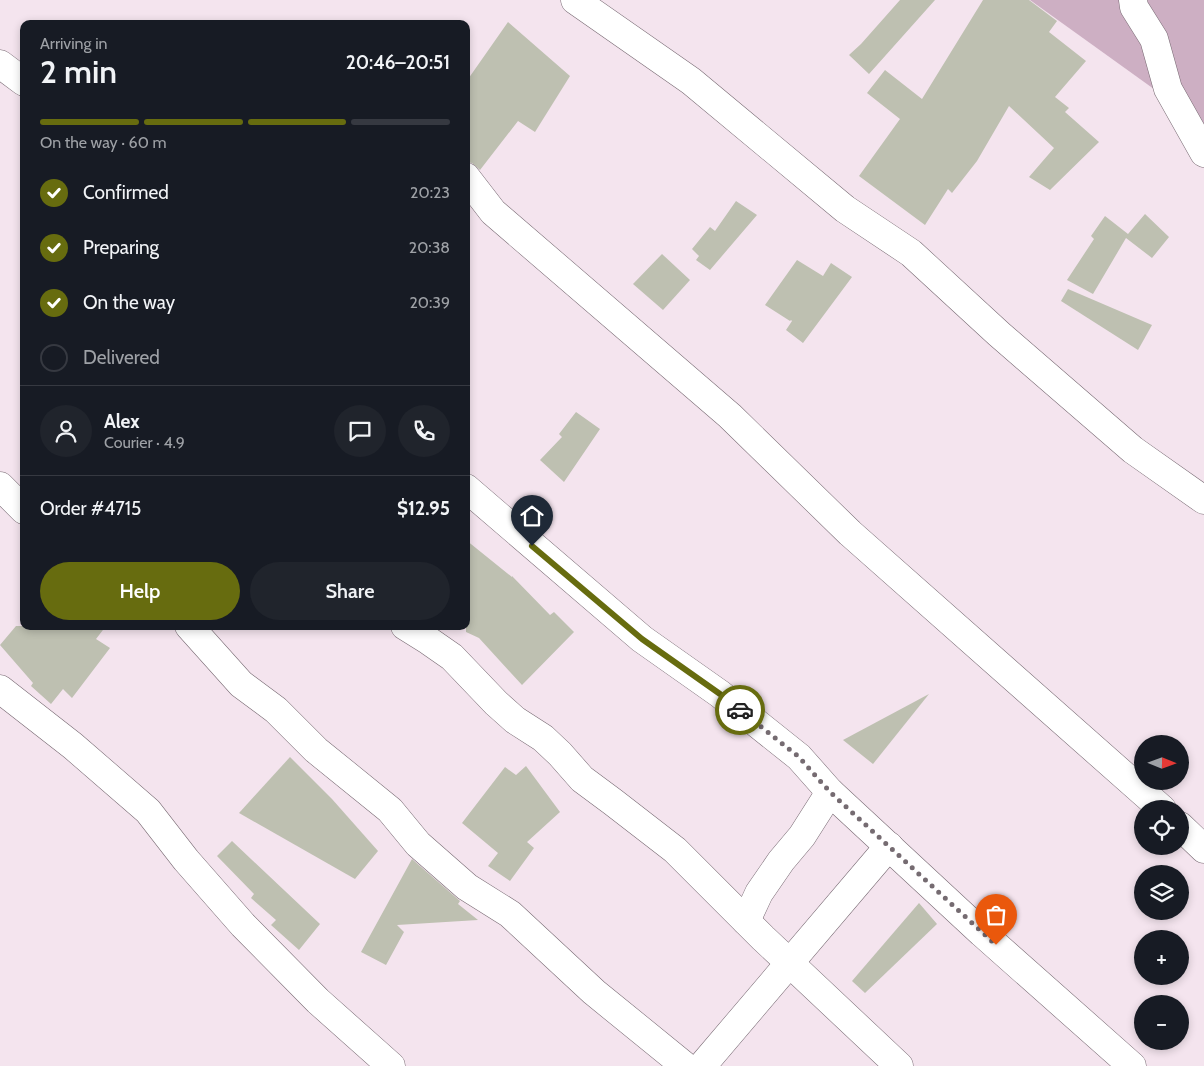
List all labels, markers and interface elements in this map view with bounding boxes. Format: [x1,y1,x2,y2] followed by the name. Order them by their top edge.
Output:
[40,34,107,53] text: Arriving in
[346,51,450,74] text: 20:46–20:51
[40,52,117,91] text: 2 min
[40,133,166,152] text: On the way · 60 m
[40,179,68,207] icon: check
[83,181,169,204] text: Confirmed
[410,183,450,202] text: 20:23
[40,234,68,262] icon: check
[83,236,159,259] text: Preparing
[409,238,450,257] text: 20:38
[40,289,68,317] icon: check
[83,291,175,314] text: On the way
[409,293,450,312] text: 20:39
[83,346,160,369] text: Delivered
[40,405,92,457] button: person
[334,405,386,457] button: chat
[398,405,450,457] button: phone
[104,410,140,433] text: Alex
[104,433,185,452] text: Courier · 4.9
[511,495,553,546] pin
[40,497,141,520] text: Order #4715
[397,497,450,520] text: $12.95
[518,502,546,530] icon: home
[40,562,240,620] button: Help
[250,562,450,620] button: Share
[715,685,765,735] courier
[726,696,754,724] icon: car
[1134,735,1189,790] north arrow
[1134,735,1189,1050] map controls
[1134,800,1189,855] button: locate
[1134,865,1189,920] button: layers
[975,894,1017,945] pin
[982,901,1010,929] icon: bag
[1134,930,1189,985] button: +
[1134,995,1189,1050] button: −

